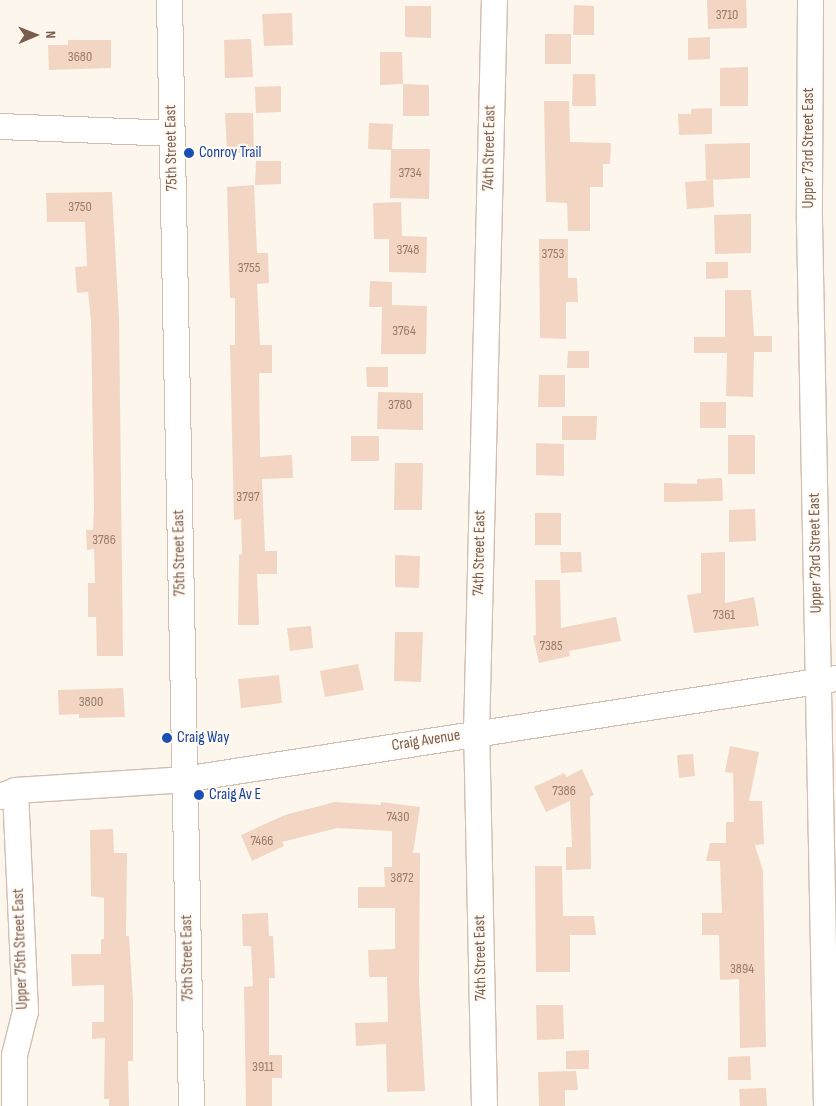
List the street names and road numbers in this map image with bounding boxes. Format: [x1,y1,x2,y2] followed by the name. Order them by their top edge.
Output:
[799,88,819,208] street label: Upper 73rd Street East
[162,105,182,191] street label: 75th Street East
[480,105,500,191] street label: 74th Street East
[805,492,827,614] street label: Upper 73rd Street East
[170,510,190,596] street label: 75th Street East
[470,510,490,596] street label: 74th Street East
[390,726,462,756] street label: Craig Avenue
[9,888,33,1010] street label: Upper 75th Street East
[178,915,198,1001] street label: 75th Street East
[471,915,491,1001] street label: 74th Street East

